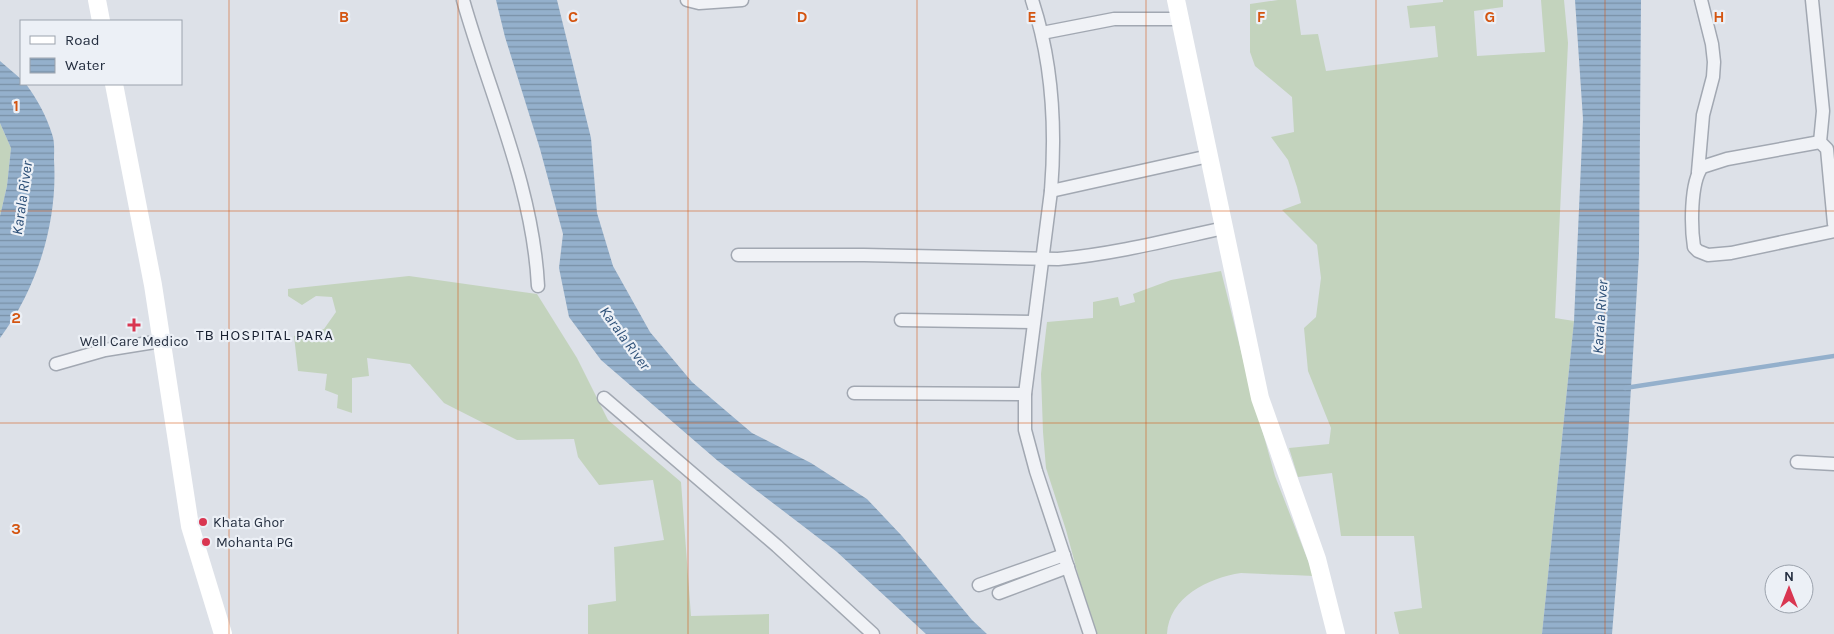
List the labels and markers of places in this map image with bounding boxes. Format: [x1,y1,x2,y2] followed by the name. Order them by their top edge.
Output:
[128,319,140,331] marker: Well Care Medico
[80,333,188,350] place label: Well Care Medico
[213,514,285,531] place label: Khata Ghor
[197,516,209,528] marker: Khata Ghor
[216,534,293,551] place label: Mohanta PG
[200,536,212,548] marker: Mohanta PG

